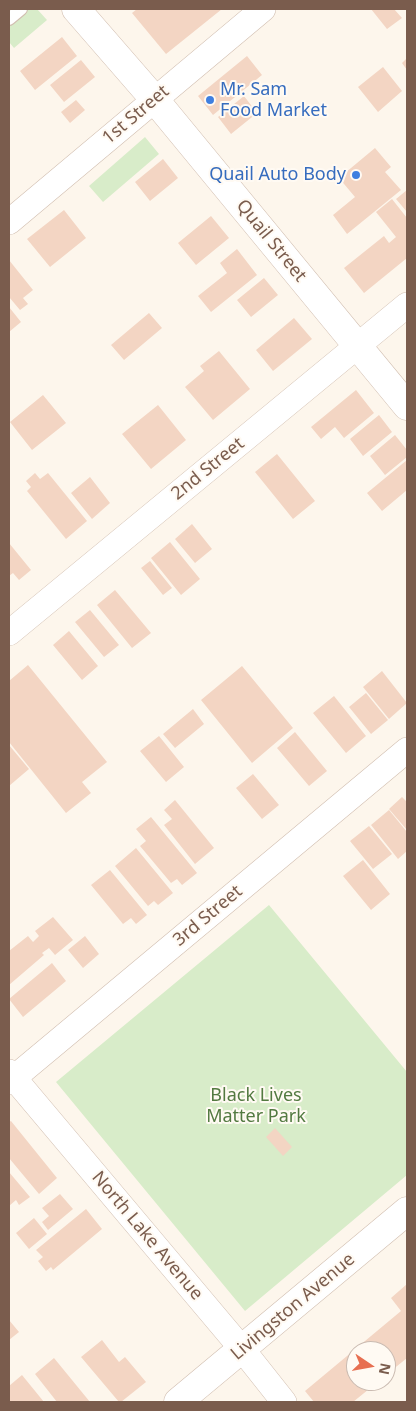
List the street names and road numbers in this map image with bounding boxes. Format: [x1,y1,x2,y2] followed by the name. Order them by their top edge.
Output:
[98,81,174,149] street label: 1st Street
[231,196,311,286] street label: Quail Street
[167,433,249,505] street label: 2nd Street
[169,881,247,951] street label: 3rd Street
[87,1167,207,1305] street label: North Lake Avenue
[227,1249,359,1365] street label: Livingston Avenue

